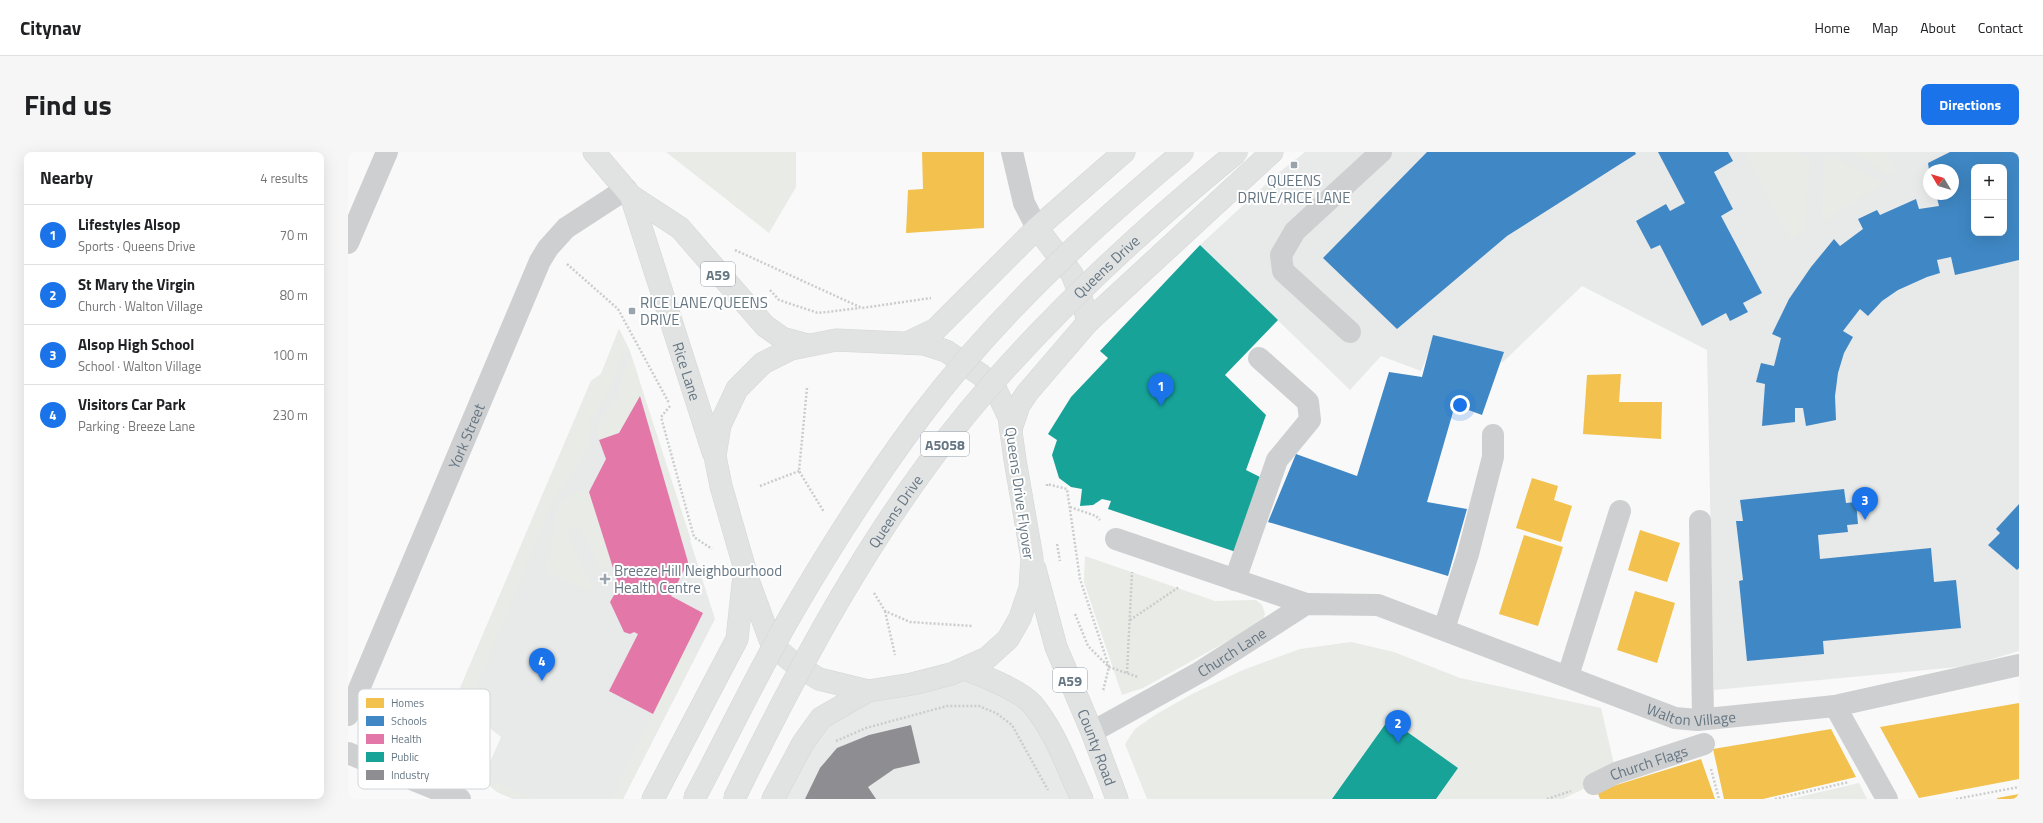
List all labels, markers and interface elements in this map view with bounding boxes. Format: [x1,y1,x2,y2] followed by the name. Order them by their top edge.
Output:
[20,13,81,42] text: Citynav
[1815,17,1850,38] text: Home
[1872,17,1898,38] text: Map
[1920,17,1956,38] text: About
[1978,17,2023,38] text: Contact
[24,83,112,126] text: Find us
[1921,84,2019,125] button: Directions
[1289,160,1299,170] marker: QUEENS DRIVE/RICE LANE
[1923,164,1959,200] north arrow
[1971,164,2007,236] map controls
[1971,164,2007,200] button: +
[40,165,93,191] text: Nearby
[260,168,308,188] text: 4 results
[1237,169,1351,209] place label: QUEENS DRIVE/RICE LANE
[1971,200,2007,236] button: −
[78,213,180,236] text: Lifestyles Alsop
[49,225,57,245] text: 1
[280,225,308,245] text: 70 m
[1068,229,1145,304] street label: Queens Drive
[78,236,195,256] text: Sports · Queens Drive
[701,262,735,286] road number: A59
[78,273,195,296] text: St Mary the Virgin
[49,285,57,305] text: 2
[280,285,308,305] text: 80 m
[640,291,768,331] place label: RICE LANE/QUEENS DRIVE
[78,296,203,316] text: Church · Walton Village
[627,306,637,316] marker: RICE LANE/QUEENS DRIVE
[78,333,194,356] text: Alsop High School
[667,339,707,403] street label: Rice Lane
[49,345,57,365] text: 3
[272,345,308,365] text: 100 m
[78,356,201,376] text: School · Walton Village
[1148,373,1174,406] pin: 1
[78,393,186,416] text: Visitors Car Park
[1450,395,1470,415] your location
[442,399,490,472] street label: York Street
[49,405,57,425] text: 4
[272,405,308,425] text: 230 m
[78,416,195,436] text: Parking · Breeze Lane
[999,425,1041,561] street label: Queens Drive Flyover
[921,432,969,456] road number: A5058
[862,470,928,553] street label: Queens Drive
[1852,487,1878,520] pin: 3
[614,559,782,599] place label: Breeze Hill Neighbourhood Health Centre
[599,573,611,585] marker: Breeze Hill Neighbourhood Health Centre
[1193,621,1270,682] street label: Church Lane
[529,648,555,681] pin: 4
[1053,668,1087,692] road number: A59
[358,689,490,789] legend
[391,695,424,711] text: Homes
[1643,697,1737,732] street label: Walton Village
[1072,705,1122,789] street label: County Road
[1385,710,1411,743] pin: 2
[391,713,427,729] text: Schools
[391,731,422,747] text: Health
[1606,739,1691,786] street label: Church Flags
[391,749,419,765] text: Public
[391,767,430,783] text: Industry

